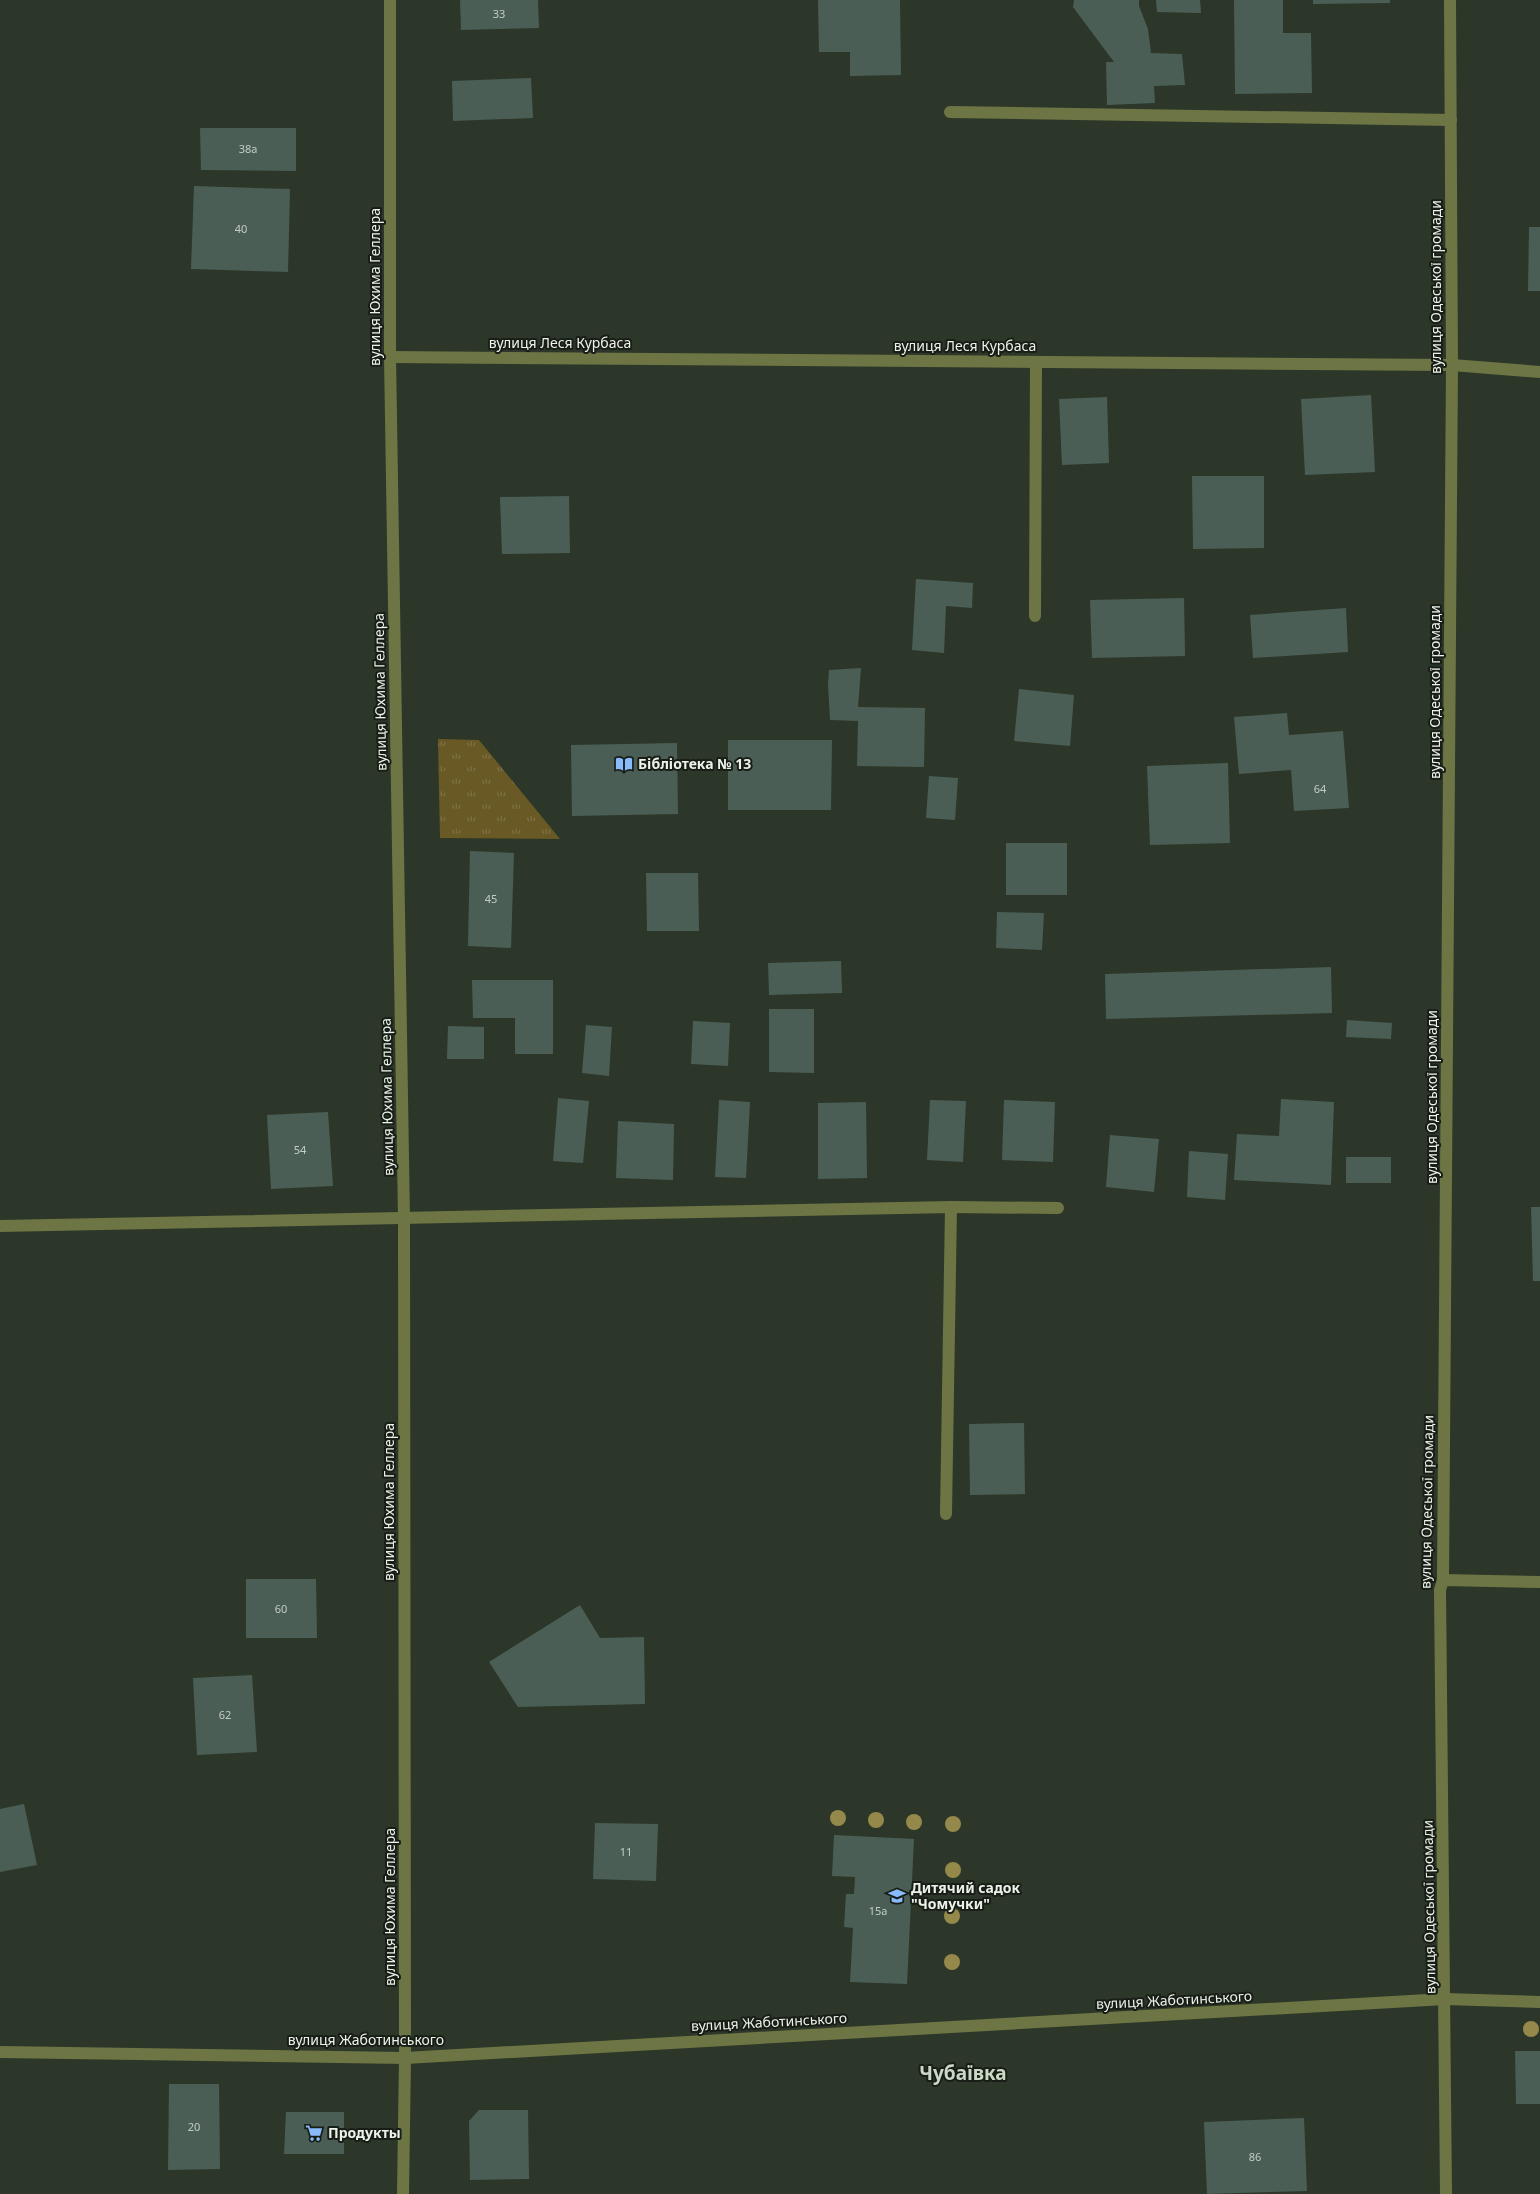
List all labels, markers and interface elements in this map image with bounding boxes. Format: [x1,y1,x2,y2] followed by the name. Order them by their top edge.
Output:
[493,6,505,21] house number: 33
[239,141,257,156] house number: 38а
[1426,200,1445,374] street label: вулиця Одеської громади
[365,208,384,366] street label: вулиця Юхима Геллера
[235,221,247,236] house number: 40
[489,333,631,352] street label: вулиця Леся Курбаса
[894,336,1036,355] street label: вулиця Леся Курбаса
[1425,605,1444,779] street label: вулиця Одеської громади
[369,613,390,771] street label: вулиця Юхима Геллера
[614,754,634,774] library icon: Бібліотека № 13
[638,754,751,773] place label: Бібліотека № 13
[1314,781,1327,796] house number: 64
[485,891,497,906] house number: 45
[1422,1010,1441,1184] street label: вулиця Одеської громади
[376,1018,397,1176] street label: вулиця Юхима Геллера
[294,1142,307,1157] house number: 54
[1415,1415,1438,1589] street label: вулиця Одеської громади
[379,1423,398,1581] street label: вулиця Юхима Геллера
[275,1601,287,1616] house number: 60
[219,1707,231,1722] house number: 62
[1417,1820,1440,1994] street label: вулиця Одеської громади
[380,1828,399,1986] street label: вулиця Юхима Геллера
[620,1844,632,1859] house number: 11
[911,1878,1021,1913] place label: Дитячий садок "Чомучки"
[887,1886,907,1906] school or university icon: Дитячий садок "Чомучки"
[869,1903,887,1918] house number: 15а
[1095,1986,1253,2013] street label: вулиця Жаботинського
[690,2008,848,2035] street label: вулиця Жаботинського
[288,2030,444,2049] street label: вулиця Жаботинського
[919,2060,1007,2086] district label: Чубаївка
[188,2119,200,2134] house number: 20
[304,2123,324,2143] supermarket icon: Продукты
[328,2123,401,2142] place label: Продукты
[1249,2149,1261,2164] house number: 86

